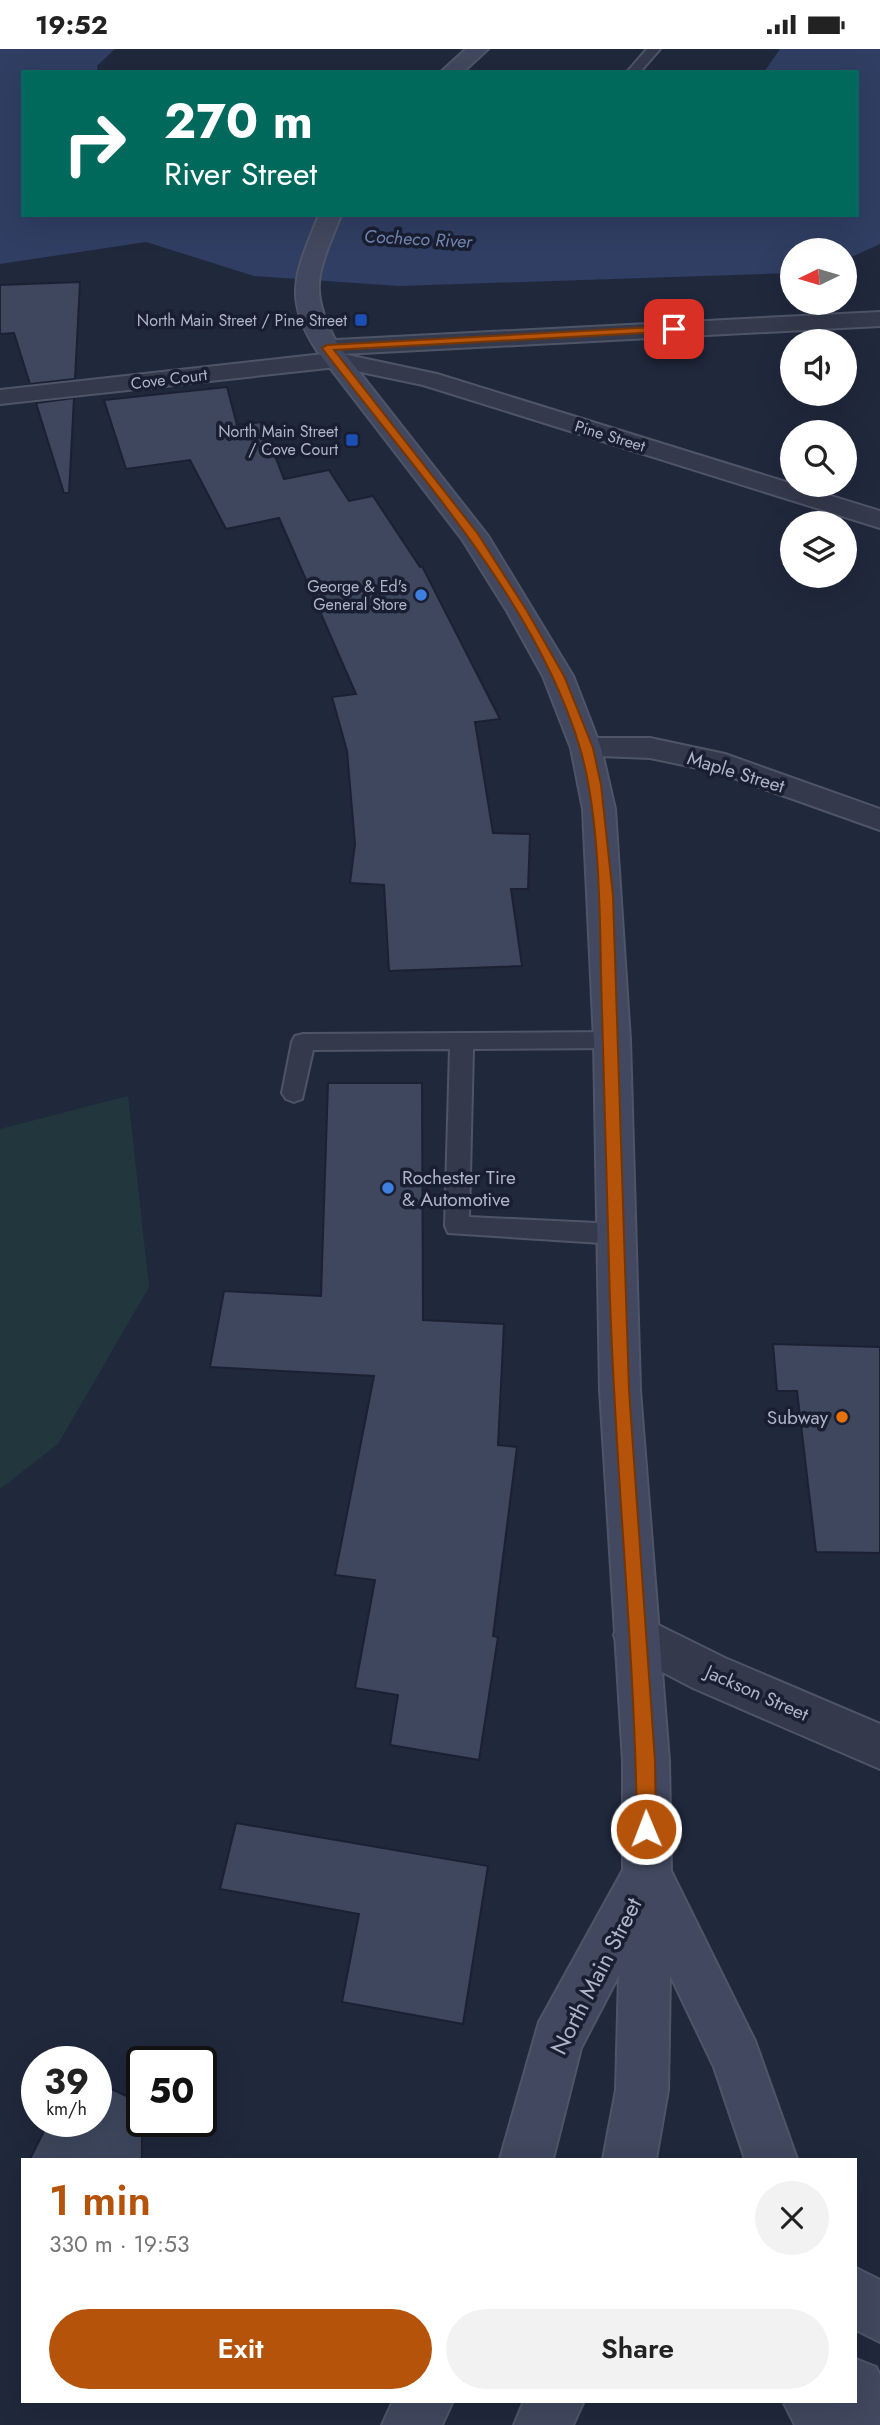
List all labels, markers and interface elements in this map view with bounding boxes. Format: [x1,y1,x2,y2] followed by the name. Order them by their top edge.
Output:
[35,6,108,44] text: 19:52
[164,86,313,156] text: 270 m
[49,98,140,189] icon: right
[164,151,317,197] text: River Street
[363,223,474,255] water label: Cocheco River
[780,238,858,315] north arrow
[780,238,857,588] map controls
[644,299,704,359] pin
[137,309,347,332] place label: North Main Street / Pine Street
[655,310,693,348] icon: arrive
[353,312,369,328] marker: North Main Street / Pine Street
[780,329,857,406] button: sound
[130,363,209,395] street label: Cove Court
[572,414,648,458] street label: Pine Street
[218,420,338,461] place label: North Main Street / Cove Court
[780,420,857,497] button: search
[344,432,360,448] marker: North Main Street / Cove Court
[780,511,857,588] button: layers
[307,575,407,616] place label: George & Ed's General Store
[413,587,429,603] marker: George & Ed's General Store
[684,744,788,800] street label: Maple Street
[402,1164,516,1213] place label: Rochester Tire & Automotive
[380,1180,396,1196] marker: Rochester Tire & Automotive
[767,1404,829,1431] place label: Subway
[834,1409,850,1425] marker: Subway
[698,1657,813,1728] street label: Jackson Street
[609,1792,683,1866] position arrow
[542,1891,650,2060] street label: North Main Street
[126,2046,217,2137] speed limit sign: 50
[44,2057,89,2107] text: 39
[46,2096,87,2122] text: km/h
[49,2170,151,2231] text: 1 min
[755,2181,829,2255] button: close
[49,2227,189,2261] text: 330 m · 19:53
[49,2309,432,2389] button: Exit
[446,2309,829,2389] button: Share

